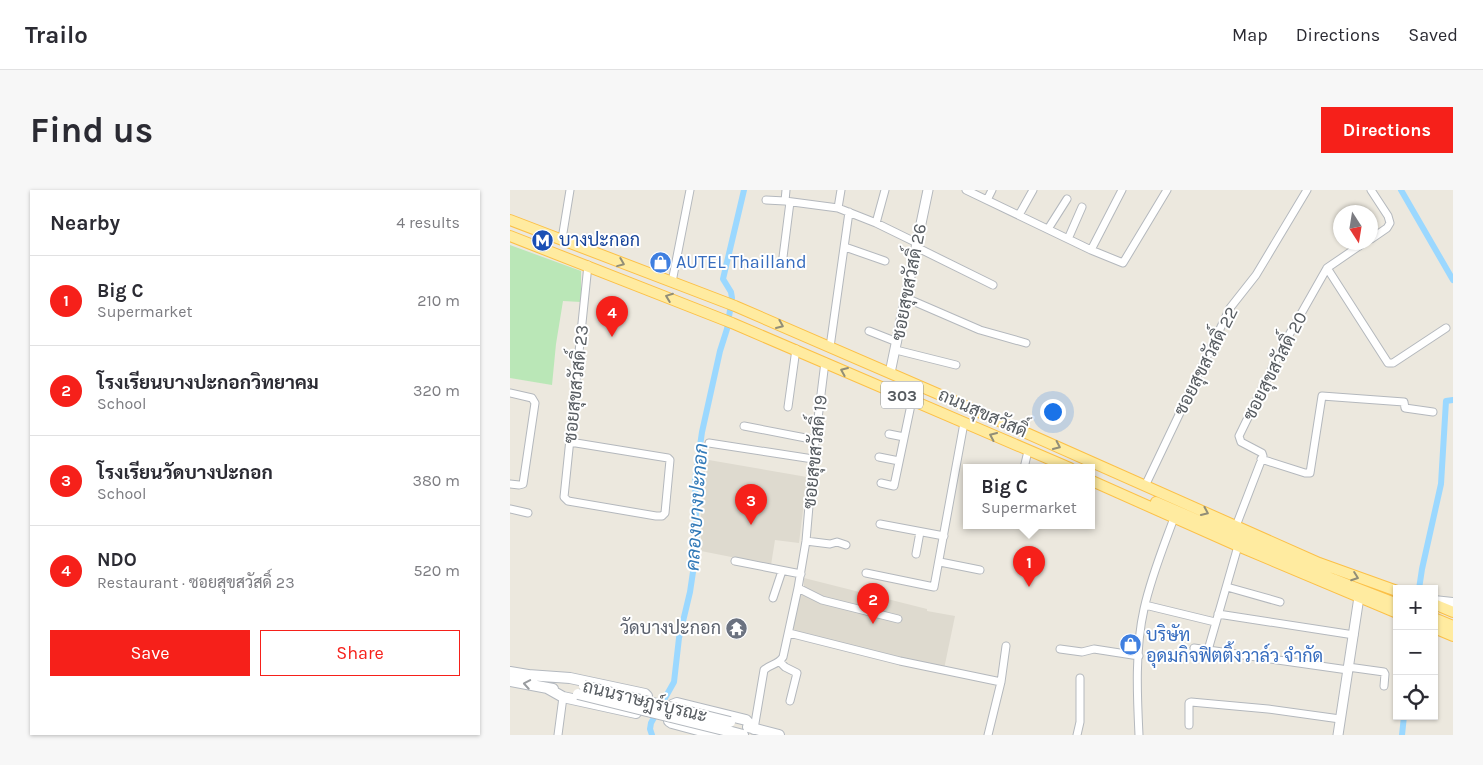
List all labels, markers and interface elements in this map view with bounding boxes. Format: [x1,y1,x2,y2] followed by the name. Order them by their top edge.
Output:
[25,21,88,49] text: Trailo
[1232,24,1268,46] text: Map
[1296,24,1380,46] text: Directions
[1408,24,1458,46] text: Saved
[1321,107,1453,153] button: Directions
[30,110,153,151] text: Find us
[1333,205,1378,250] north arrow
[50,211,120,235] text: Nearby
[396,213,460,232] text: 4 results
[882,221,932,343] street label: ซอยสุขสวัสดิ์ 26
[531,228,555,252] metro station icon: บางปะกอก
[559,229,640,251] place label: บางปะกอก
[648,250,672,274] shop icon: AUTEL Thailland
[676,251,807,273] place label: AUTEL Thailland
[616,256,625,267] one-way arrow
[97,280,143,302] text: Big C
[63,291,69,310] text: 1
[417,291,460,310] text: 210 m
[665,293,674,304] one-way arrow
[596,296,628,337] pin: 4
[1165,301,1244,419] street label: ซอยสุขสวัสดิ์ 22
[97,302,193,321] text: Supermarket
[1234,306,1313,425] street label: ซอยสุขสวัสดิ์ 20
[775,319,784,330] one-way arrow
[554,323,594,445] street label: ซอยสุขสวัสดิ์ 23
[840,366,849,377] one-way arrow
[97,372,319,394] text: โรงเรียนบางปะกอกวิทยาคม
[935,379,1033,443] street label: ถนนสุขสวัสดิ์
[61,381,71,400] text: 2
[413,381,460,400] text: 320 m
[881,382,923,408] road number: 303
[793,393,833,510] street label: ซอยสุขสวัสดิ์ 19
[97,394,147,413] text: School
[1040,399,1066,425] your location
[989,432,998,442] one-way arrow
[1052,440,1061,451] one-way arrow
[682,442,712,572] water label: คลองบางปะกอก
[97,462,273,484] text: โรงเรียนวัดบางปะกอก
[963,464,1095,529] popup
[61,471,71,490] text: 3
[412,471,460,490] text: 380 m
[981,476,1028,498] text: Big C
[97,484,147,503] text: School
[735,484,767,525] pin: 3
[981,498,1077,517] text: Supermarket
[1200,506,1209,517] one-way arrow
[1013,546,1045,587] pin: 1
[97,549,137,571] text: NDO
[61,561,71,580] text: 4
[413,561,460,580] text: 520 m
[1350,571,1358,581] one-way arrow
[97,573,295,592] text: Restaurant · ซอยสุขสวัสดิ์ 23
[857,583,889,624] pin: 2
[1393,585,1438,720] map controls
[1393,585,1438,630] button: +
[725,616,749,640] temple icon: วัดบางปะกอก
[620,617,721,639] place label: วัดบางปะกอก
[1146,624,1323,668] place label: บริษัท อุดมกิจฟิตติ้งวาล์ว จำกัด
[50,630,250,676] button: Save
[260,630,460,676] button: Share
[1393,630,1438,675] button: −
[1118,633,1142,657] shop icon: บริษัท อุดมกิจฟิตติ้งวาล์ว จำกัด
[580,673,710,729] street label: ถนนราษฎร์บูรณะ
[1393,675,1438,720] button: locate
[523,680,531,690] one-way arrow

